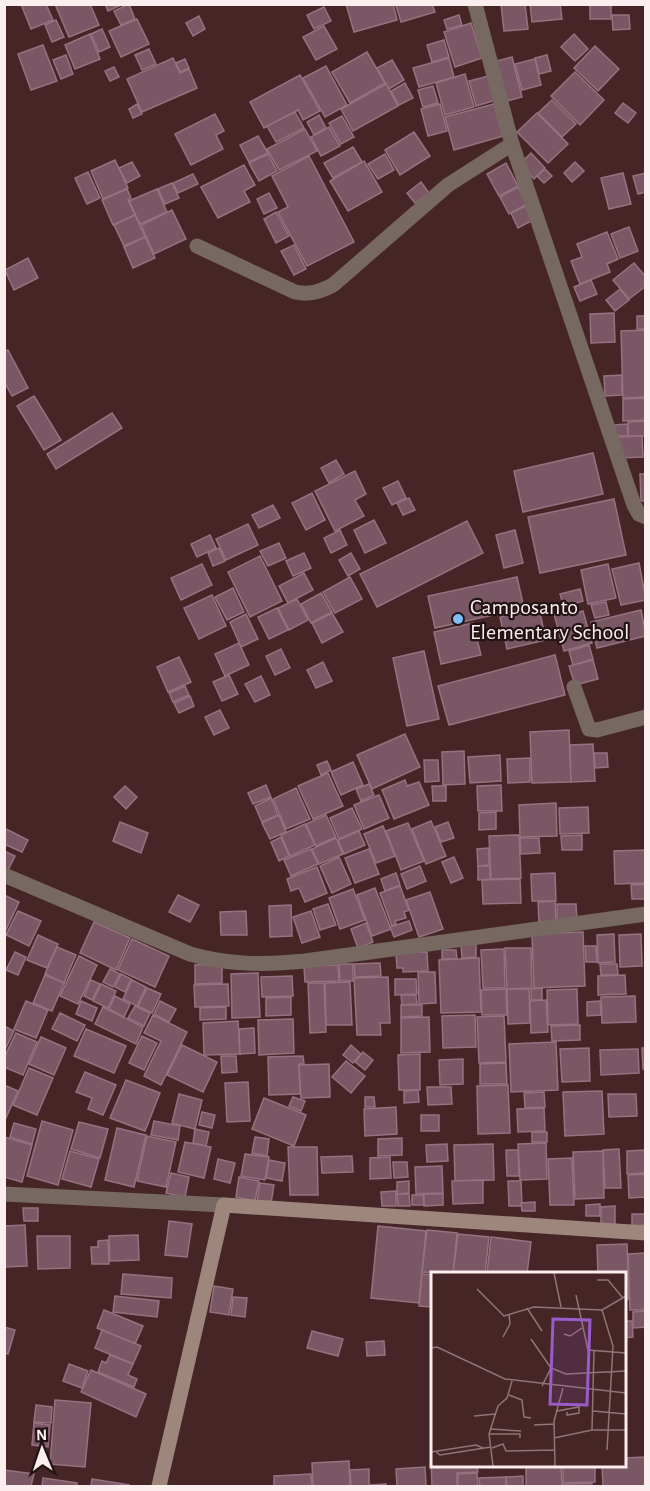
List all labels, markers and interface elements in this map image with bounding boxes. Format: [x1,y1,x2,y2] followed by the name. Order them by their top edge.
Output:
[470,596,630,643] place label: Camposanto Elementary School
[451,612,465,626] marker: Camposanto Elementary School
[431,1272,626,1467] inset map
[12,1419,72,1479] north arrow
[36,1427,47,1443] text: N

